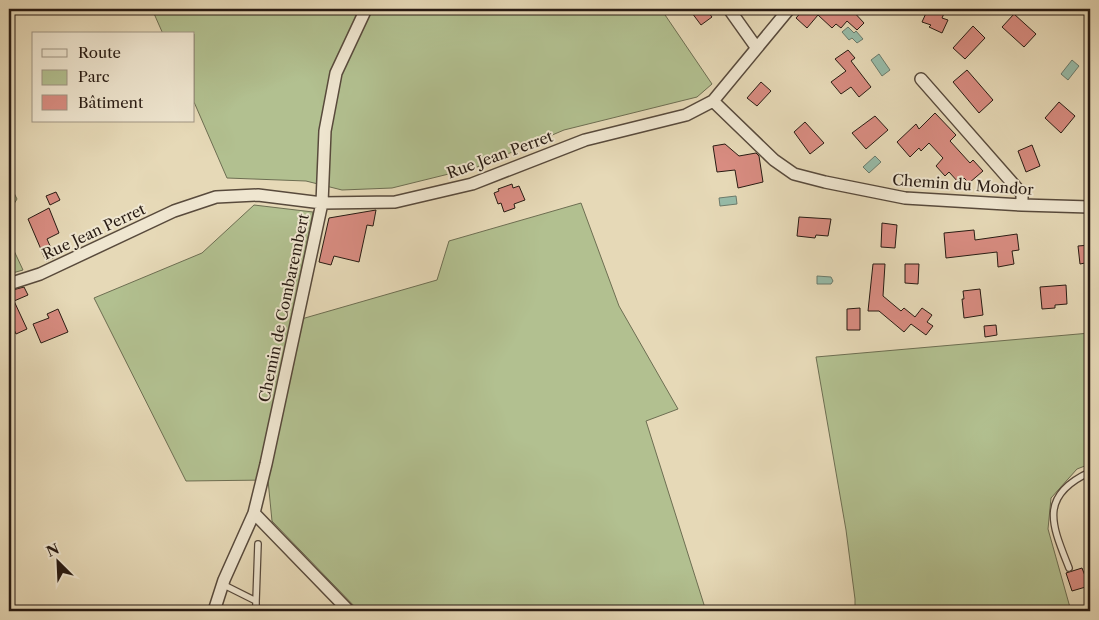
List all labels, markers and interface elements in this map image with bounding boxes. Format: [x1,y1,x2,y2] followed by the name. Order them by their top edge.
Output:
[32,32,195,122] legend
[78,43,121,62] text: Route
[78,67,110,86] text: Parc
[78,93,144,112] text: Bâtiment
[444,126,556,183] street label: Rue Jean Perret
[892,170,1035,199] street label: Chemin du Mondor
[39,199,149,264] street label: Rue Jean Perret
[254,211,313,404] street label: Chemin de Combarembert
[32,538,82,588] north arrow
[43,539,62,561] text: N

